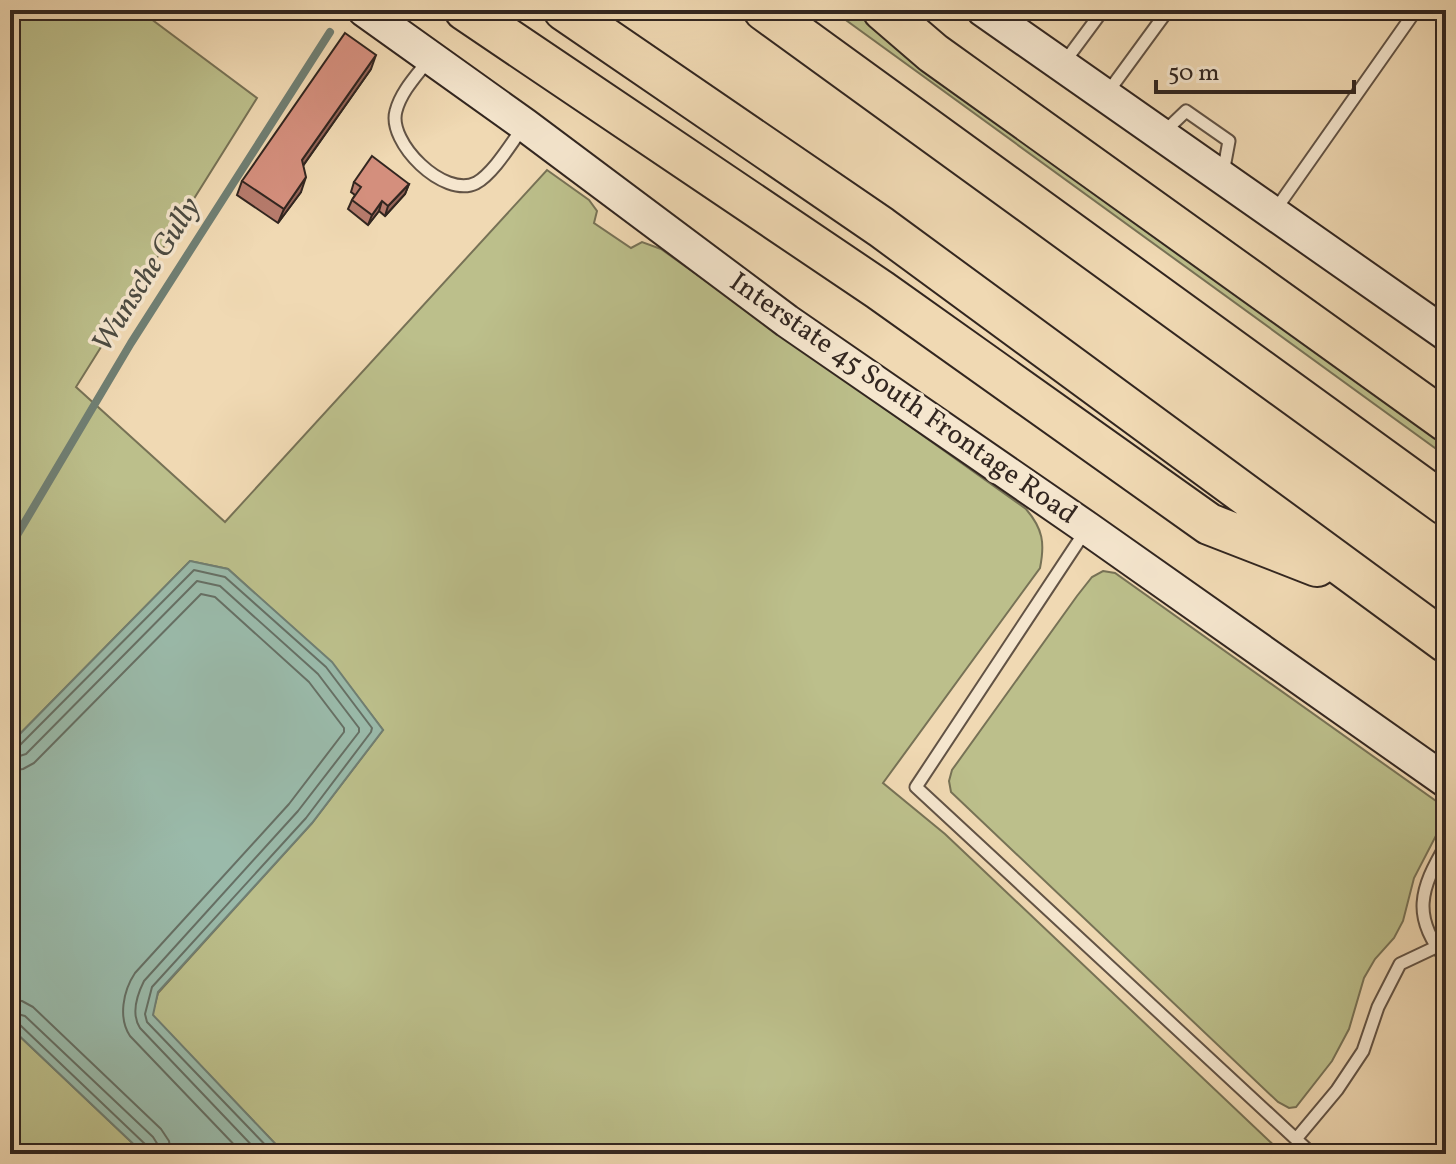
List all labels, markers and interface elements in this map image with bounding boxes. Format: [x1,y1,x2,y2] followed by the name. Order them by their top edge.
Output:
[1156,44,1354,94] scale bar
[1168,57,1220,91] text: 50 m
[83,189,211,361] water label: Wunsche Gully
[721,264,1085,534] street label: Interstate 45 South Frontage Road

